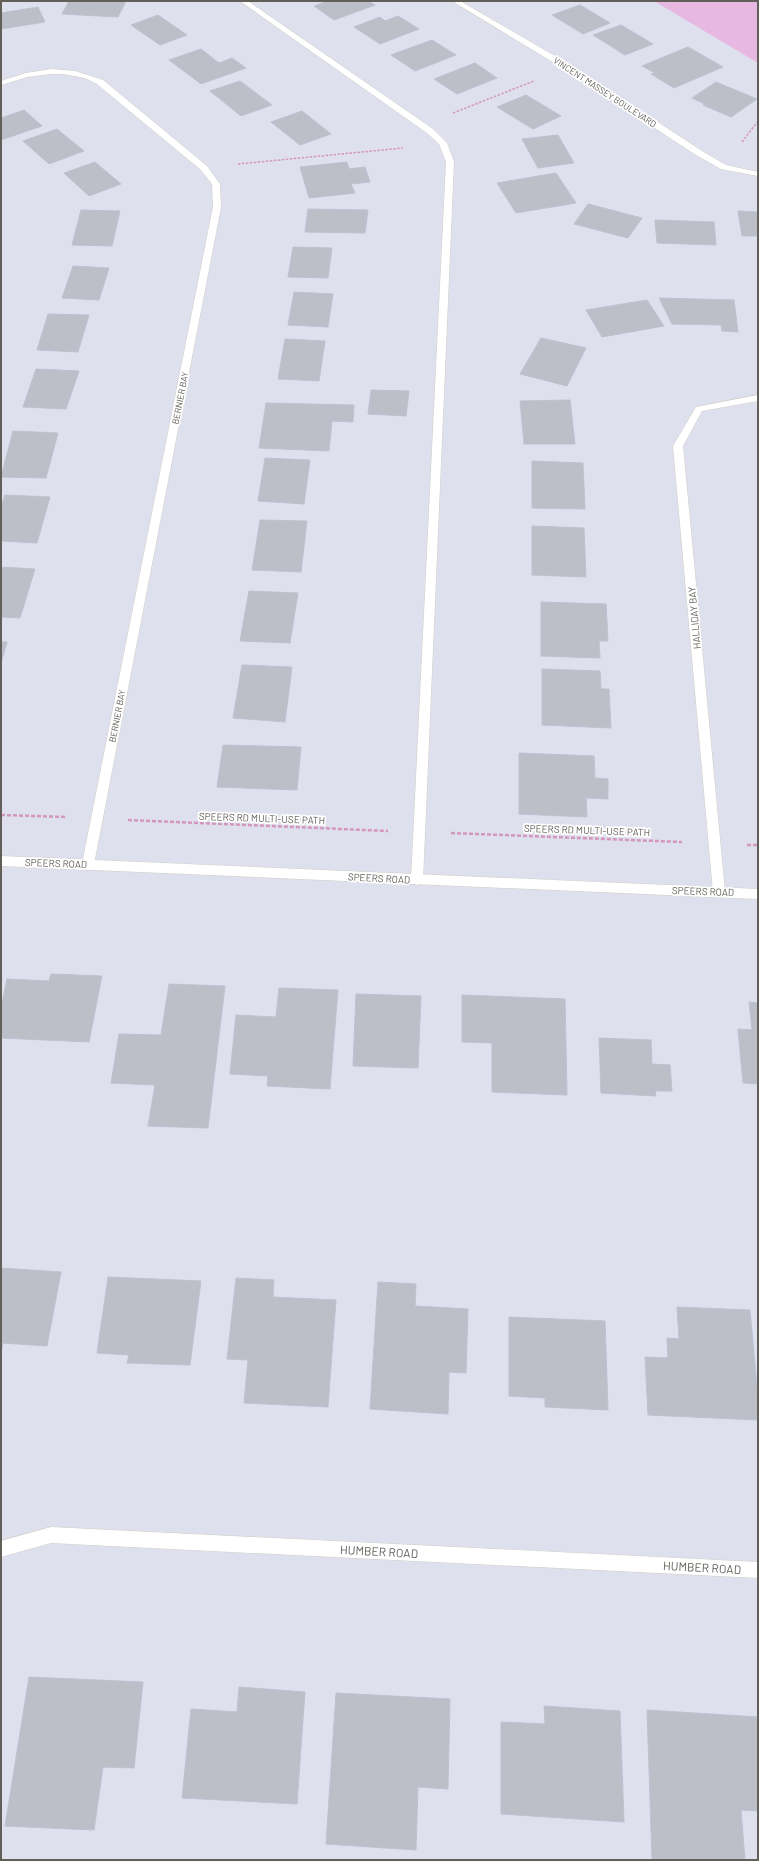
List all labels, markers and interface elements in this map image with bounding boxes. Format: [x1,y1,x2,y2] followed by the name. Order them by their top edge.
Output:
[551,54,659,130] street label: VINCENT MASSEY BOULEVARD
[170,371,190,425] street label: BERNIER BAY
[685,586,703,650] street label: HALLIDAY BAY
[107,689,127,743] street label: BERNIER BAY
[199,810,325,826] street label: SPEERS RD MULTI-USE PATH
[524,822,650,838] street label: SPEERS RD MULTI-USE PATH
[25,856,87,870] street label: SPEERS ROAD
[348,870,410,886] street label: SPEERS ROAD
[672,884,734,898] street label: SPEERS ROAD
[340,1542,418,1560] street label: HUMBER ROAD
[663,1558,741,1576] street label: HUMBER ROAD

